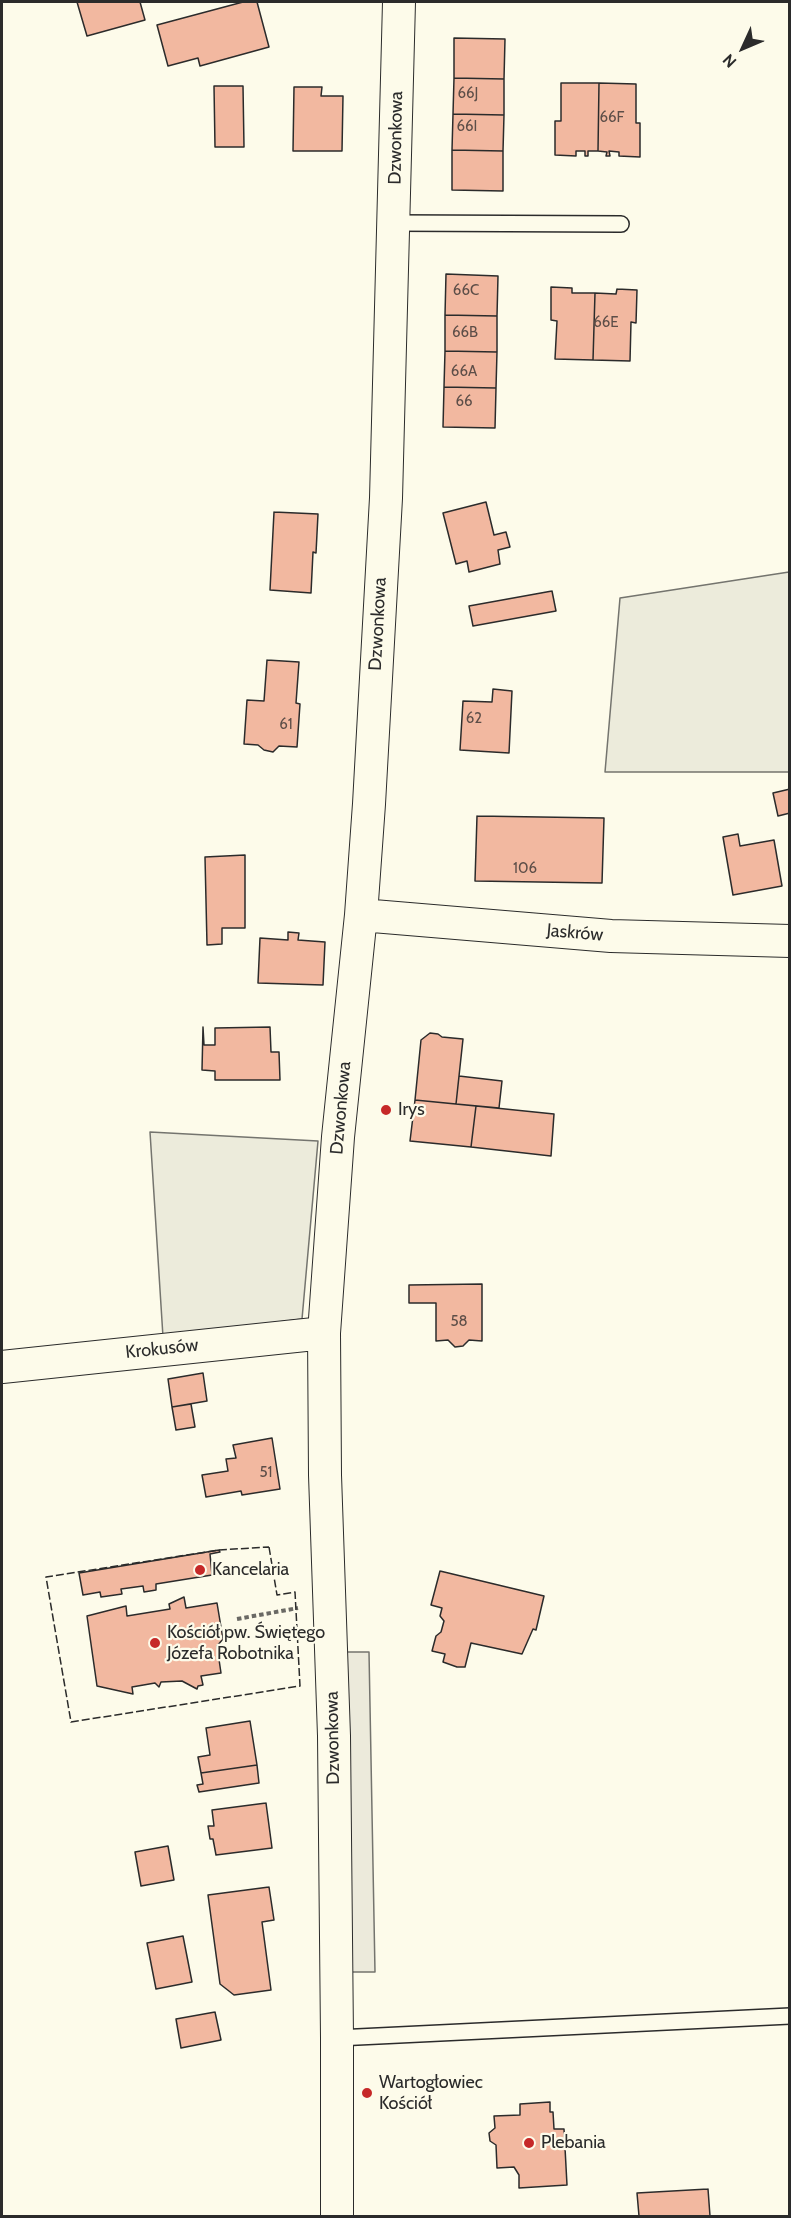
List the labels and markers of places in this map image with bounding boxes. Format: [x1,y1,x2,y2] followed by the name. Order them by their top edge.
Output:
[398,1099,425,1121] place label: Irys
[379,1103,393,1117] marker: Irys
[212,1559,289,1581] place label: Kancelaria
[193,1563,207,1577] marker: Kancelaria
[167,1622,325,1664] place label: Kościół pw. Świętego Józefa Robotnika
[148,1636,162,1650] marker: Kościół pw. Świętego Józefa Robotnika
[379,2072,483,2114] place label: Wartogłowiec Kościół
[360,2086,374,2100] marker: Wartogłowiec Kościół
[541,2132,606,2154] place label: Plebania
[522,2136,536,2150] marker: Plebania

